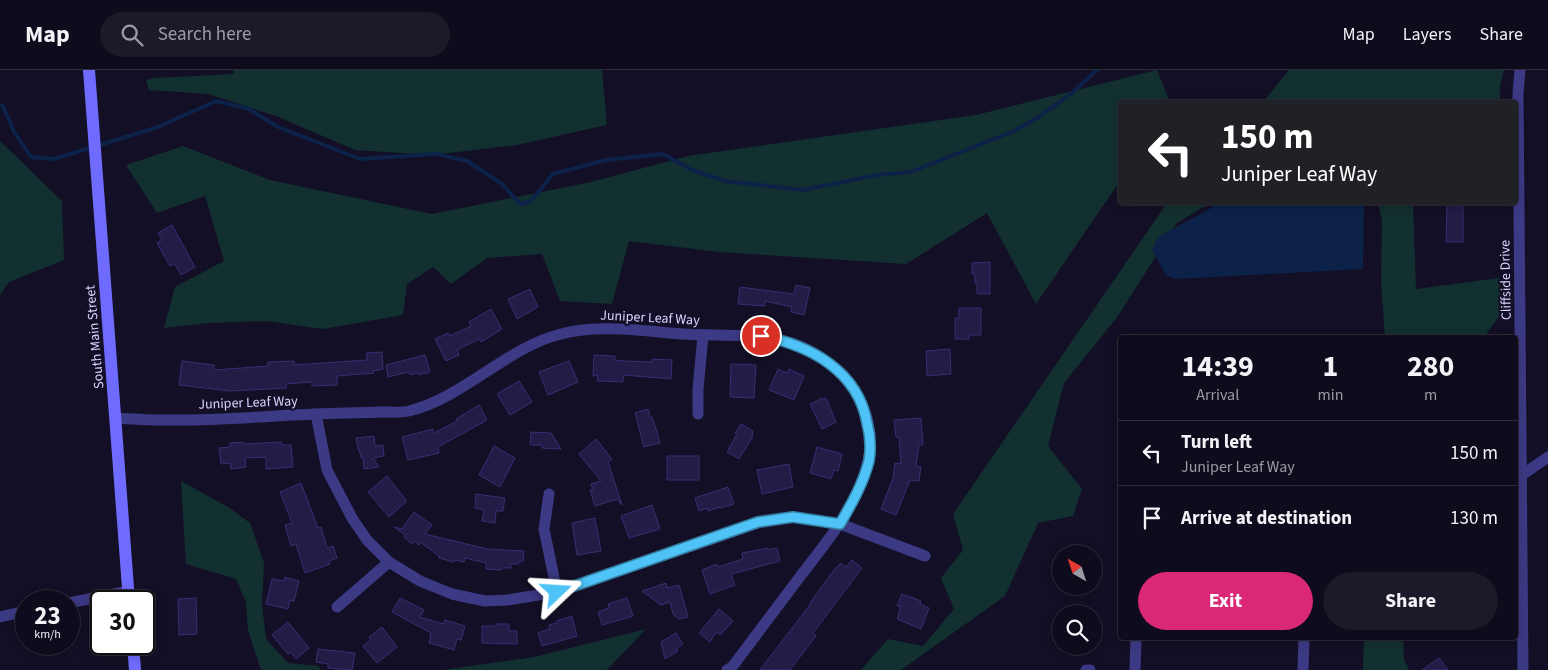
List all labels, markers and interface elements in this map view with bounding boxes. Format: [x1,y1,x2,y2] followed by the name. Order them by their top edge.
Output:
[100,12,450,57] search box
[25,17,70,52] text: Map
[118,21,146,49] icon: search
[158,21,251,48] text: Search here
[1343,22,1375,47] text: Map
[1403,22,1452,47] text: Layers
[1480,22,1523,47] text: Share
[1221,112,1313,162] text: 150 m
[1138,120,1203,185] icon: left
[1221,158,1377,190] text: Juniper Leaf Way
[1495,240,1517,320] street label: Cliffside Drive
[80,284,109,390] street label: South Main Street
[600,305,701,331] street label: Juniper Leaf Way
[740,315,782,357] pin
[747,322,775,350] icon: arrive
[1182,345,1254,388] text: 14:39
[1322,345,1338,388] text: 1
[1407,345,1454,388] text: 280
[1196,384,1239,406] text: Arrival
[1317,384,1343,406] text: min
[1424,384,1437,406] text: m
[198,391,299,415] street label: Juniper Leaf Way
[1181,429,1252,456] text: Turn left
[1138,439,1166,467] icon: left
[1450,440,1498,467] text: 150 m
[1181,456,1295,478] text: Juniper Leaf Way
[1138,504,1166,532] icon: arrive
[1181,505,1352,532] text: Arrive at destination
[1450,505,1498,532] text: 130 m
[1052,545,1102,595] north arrow
[1052,545,1102,655] map controls
[530,565,582,617] position arrow
[1138,572,1313,630] button: Exit
[1323,572,1498,630] button: Share
[90,590,155,655] speed limit sign: 30
[34,598,61,634] text: 23
[1052,605,1102,655] button: search
[34,626,61,643] text: km/h

